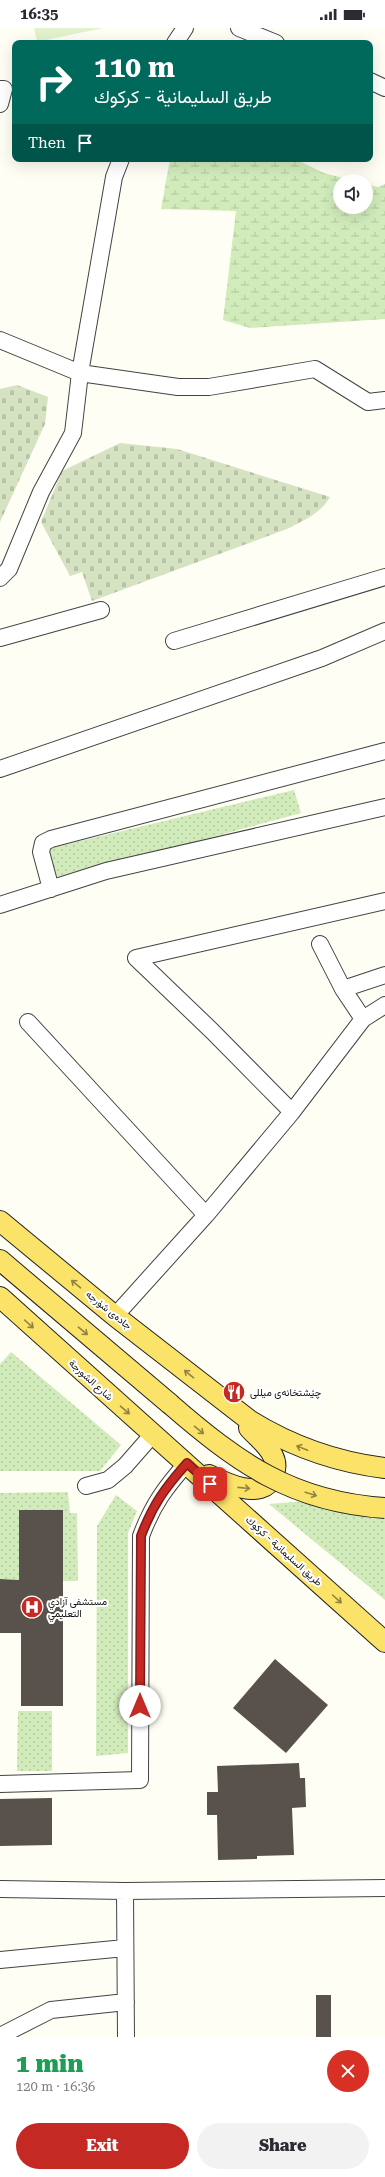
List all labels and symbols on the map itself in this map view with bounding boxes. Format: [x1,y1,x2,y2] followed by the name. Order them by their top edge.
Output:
[71,1280,82,1289] one-way arrow
[83,1288,134,1333] street label: جادەی شۆرجە
[23,1319,34,1328] one-way arrow
[78,1326,88,1335] one-way arrow
[66,1357,115,1403] street label: شارع الشورجة
[183,1369,194,1378] one-way arrow
[221,1379,247,1405] restaurant icon: چێشتخانەی میللی
[250,1387,322,1400] place label: چێشتخانەی میللی
[120,1406,131,1415] one-way arrow
[194,1425,205,1434] one-way arrow
[297,1443,309,1451] one-way arrow
[193,1467,227,1501] pin
[237,1484,250,1491] one-way arrow
[304,1491,317,1498] one-way arrow
[243,1514,325,1589] street label: طريق السليمانية - كركوك
[19,1594,45,1620] hospital icon: مستشفى آزادي التعليمي
[332,1595,342,1604] one-way arrow
[48,1596,107,1622] place label: مستشفى آزادي التعليمي
[119,1685,161,1727] position arrow

